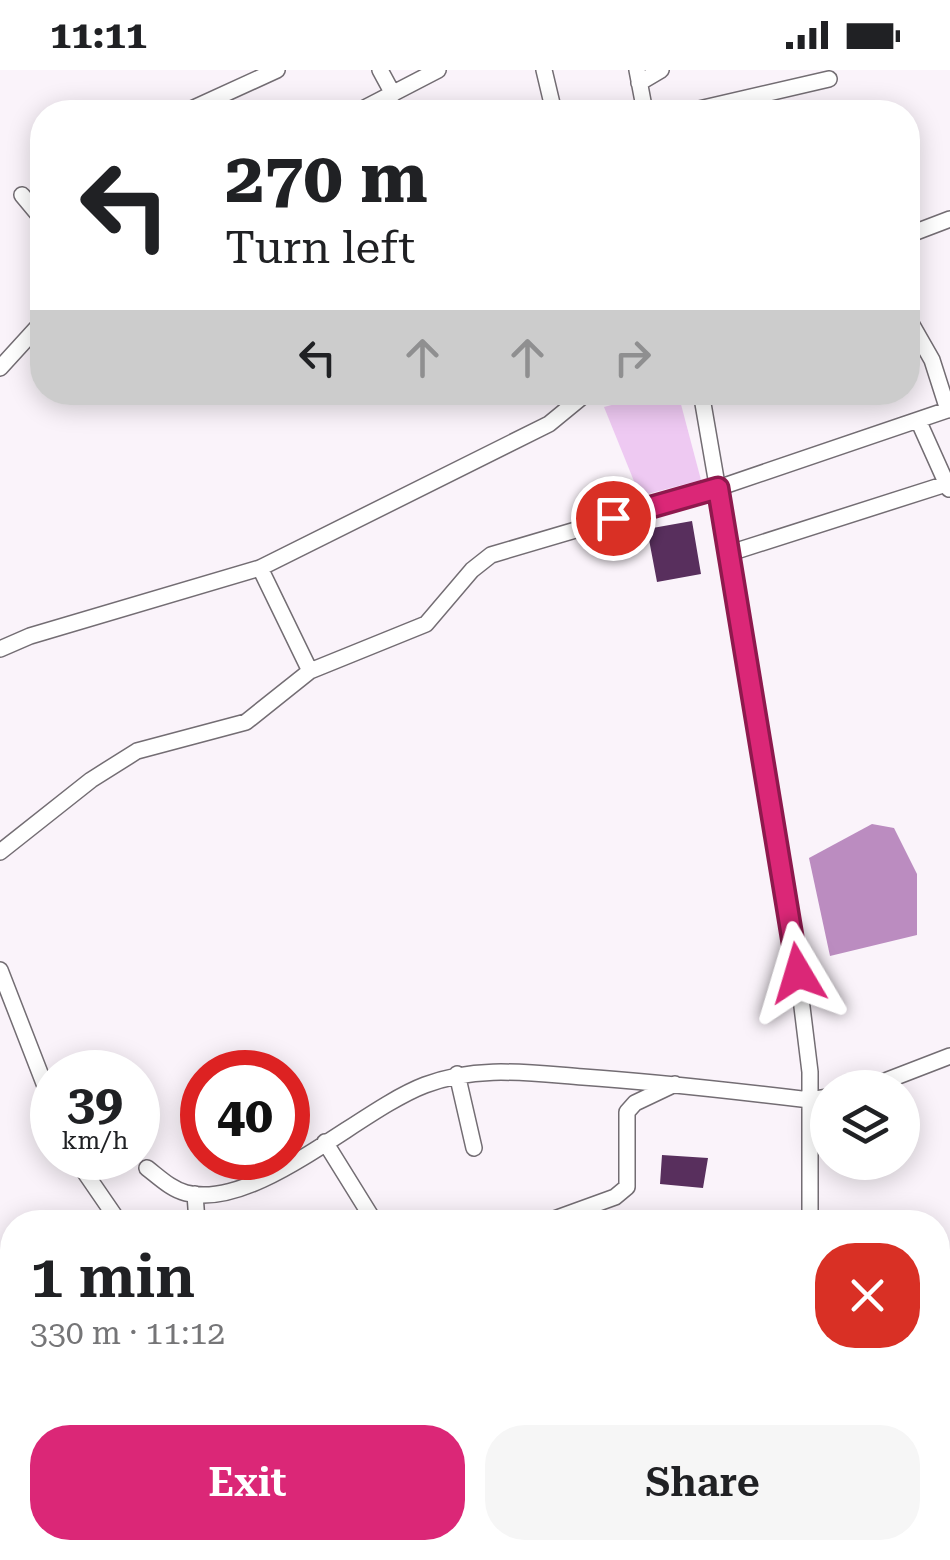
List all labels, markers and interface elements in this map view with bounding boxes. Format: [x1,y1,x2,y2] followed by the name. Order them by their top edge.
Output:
[50,13,147,57] text: 11:11
[225,137,428,219] text: 270 m
[60,140,190,270] icon: left
[225,221,415,274] text: Turn left
[290,330,345,385] icon: left
[395,330,450,385] icon: ahead
[500,330,555,385] icon: ahead
[605,330,660,385] icon: right
[571,476,656,561] pin
[586,491,641,546] icon: arrive
[746,921,850,1025] position arrow
[180,1050,310,1180] speed limit sign: 40
[810,1070,920,1180] map controls
[810,1070,920,1180] button: layers
[67,1074,123,1132] text: 39
[62,1126,128,1155] text: km/h
[30,1241,195,1312] text: 1 min
[815,1243,920,1348] button: close
[30,1314,225,1352] text: 330 m · 11:12
[30,1425,465,1540] button: Exit
[485,1425,920,1540] button: Share

